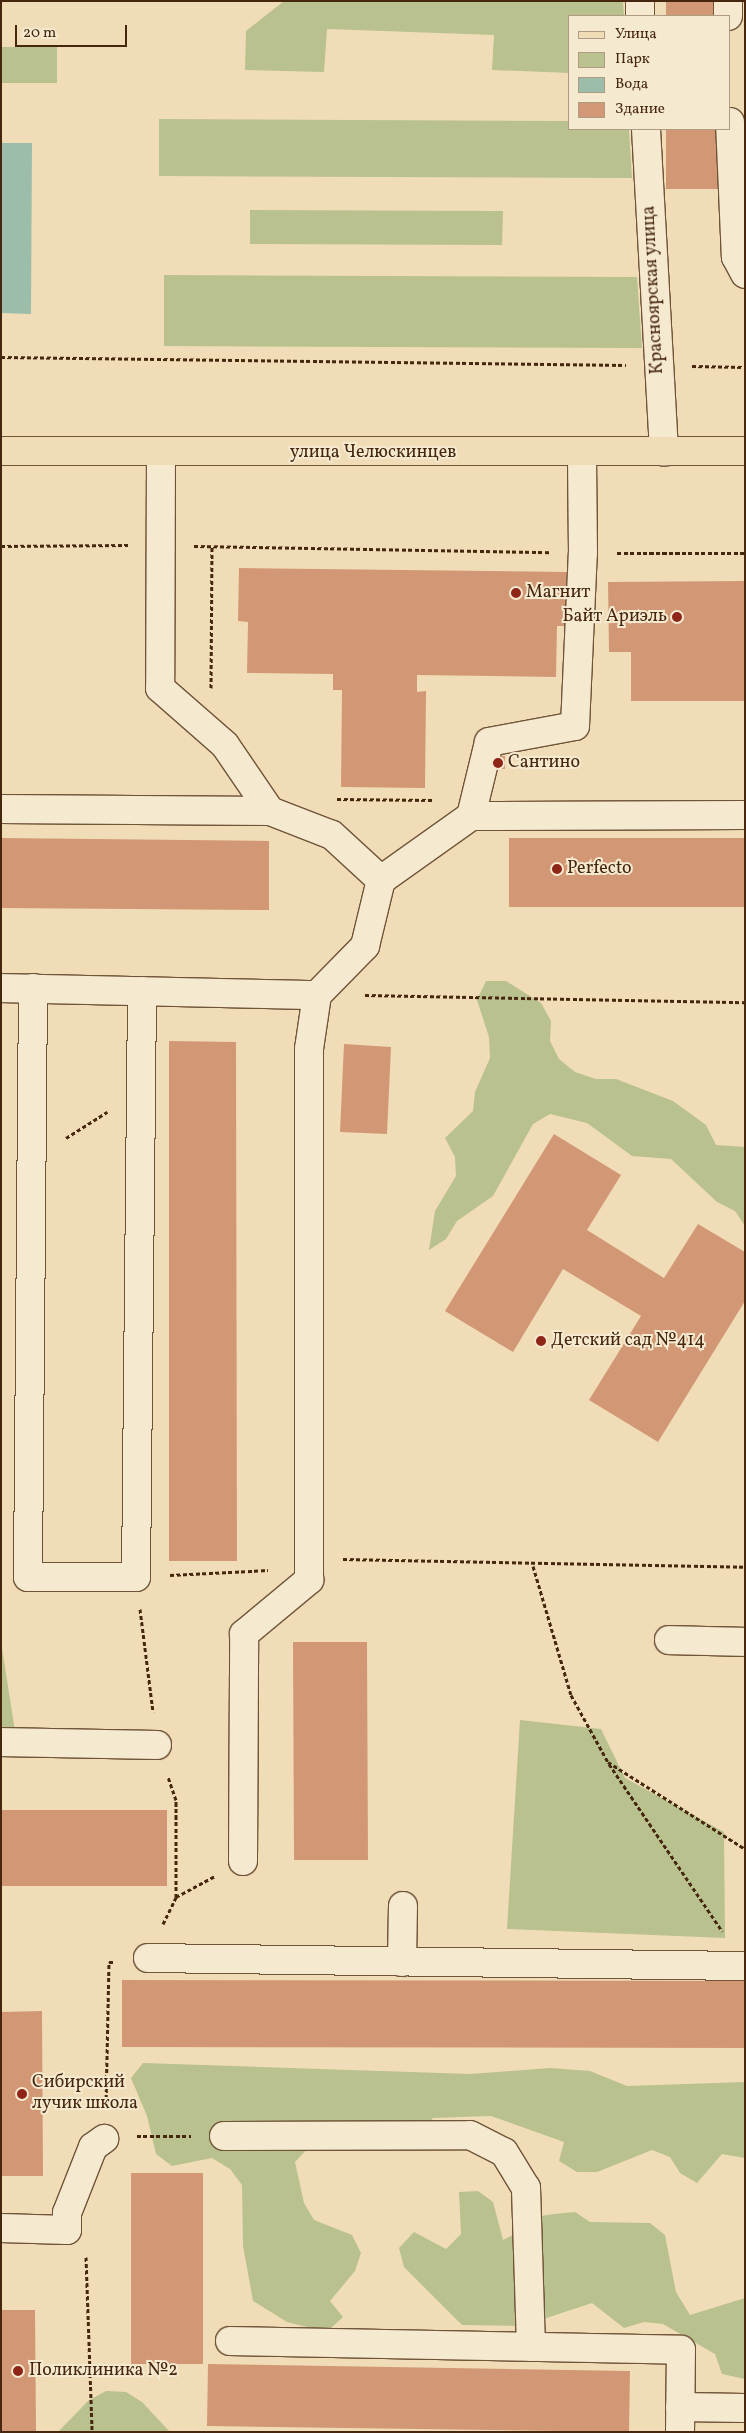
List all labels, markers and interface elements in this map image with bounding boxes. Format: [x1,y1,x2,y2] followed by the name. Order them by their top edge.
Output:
[18,15,130,47] scale bar
[568,15,731,130] legend
[23,23,56,44] text: 20 m
[615,24,657,45] text: Улица
[615,49,650,70] text: Парк
[615,74,648,95] text: Вода
[615,99,665,120] text: Здание
[639,205,669,375] street label: Красноярская улица
[290,442,456,464] street label: улица Челюскинцев
[526,582,590,604] place label: Магнит
[510,587,522,599] marker: Магнит
[562,606,667,628] place label: Байт Ариэль
[671,611,683,623] marker: Байт Ариэль
[508,752,580,774] place label: Сантино
[492,757,504,769] marker: Сантино
[567,858,632,880] place label: Perfecto
[551,863,563,875] marker: Perfecto
[551,1330,705,1352] place label: Детский сад №414
[535,1335,547,1347] marker: Детский сад №414
[32,2073,138,2116] place label: Сибирский лучик школа
[16,2088,28,2100] marker: Сибирский лучик школа
[29,2360,178,2382] place label: Поликлиника №2
[11,2364,25,2378] marker: Поликлиника №2

